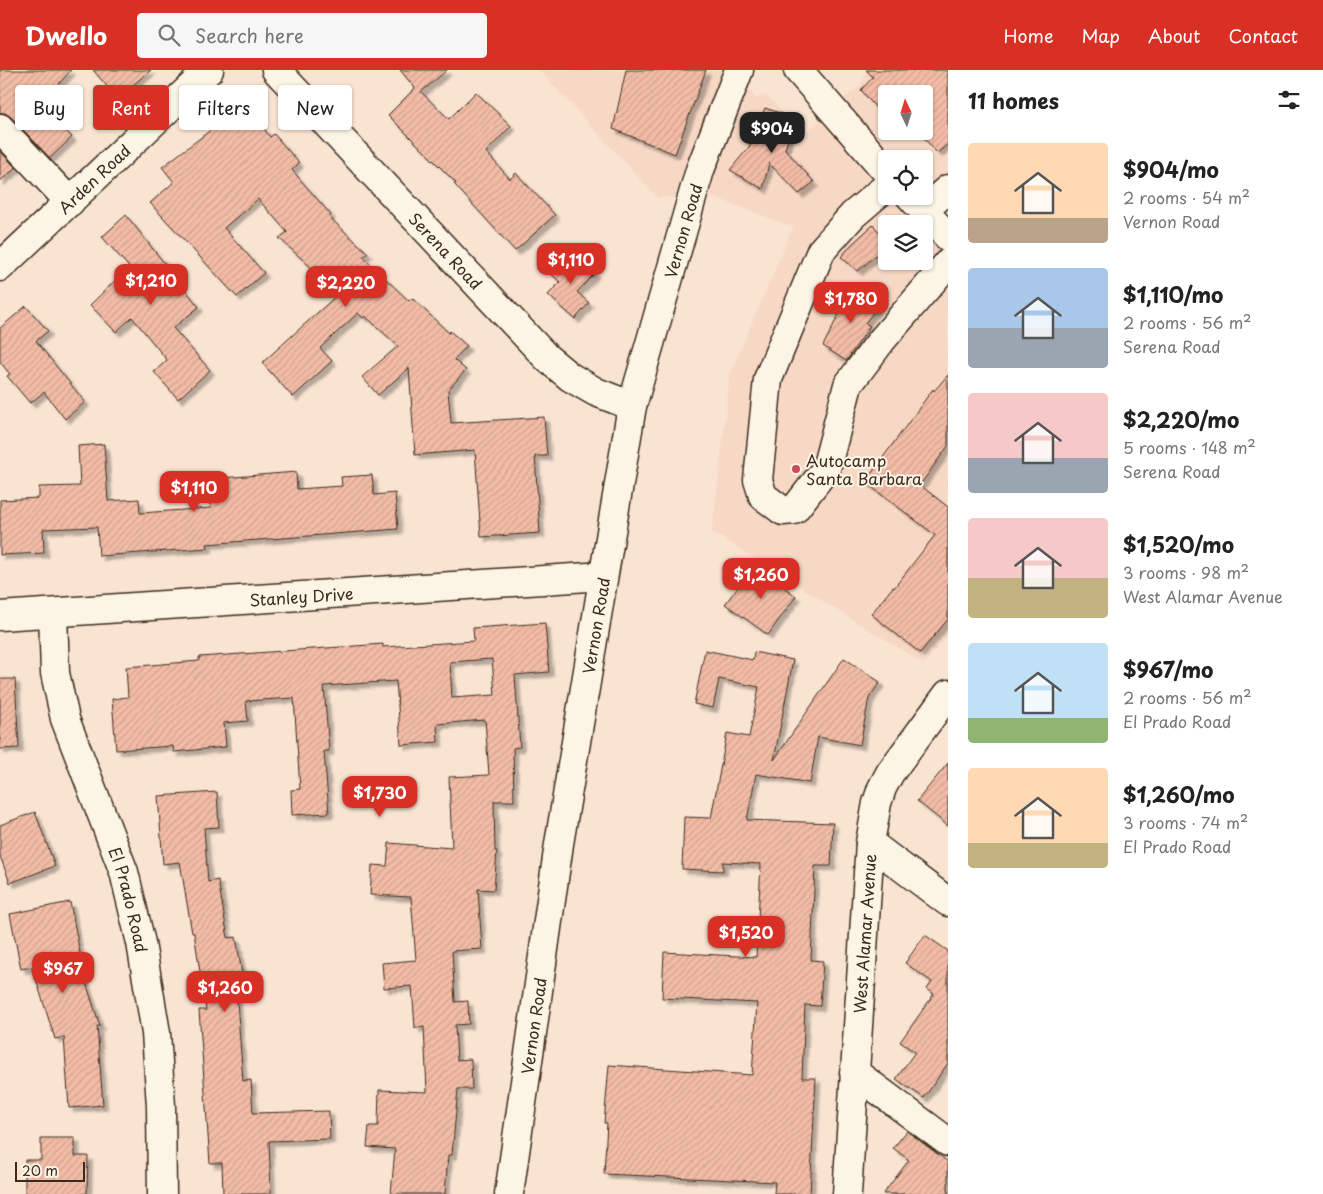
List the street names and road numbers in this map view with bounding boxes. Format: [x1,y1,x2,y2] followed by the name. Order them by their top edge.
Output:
[52,138,136,219] street label: Arden Road
[657,181,708,281] street label: Vernon Road
[404,207,488,294] street label: Serena Road
[576,575,615,676] street label: Vernon Road
[249,581,354,611] street label: Stanley Drive
[103,843,154,954] street label: El Prado Road
[847,853,881,1014] street label: West Alamar Avenue
[514,976,552,1076] street label: Vernon Road

